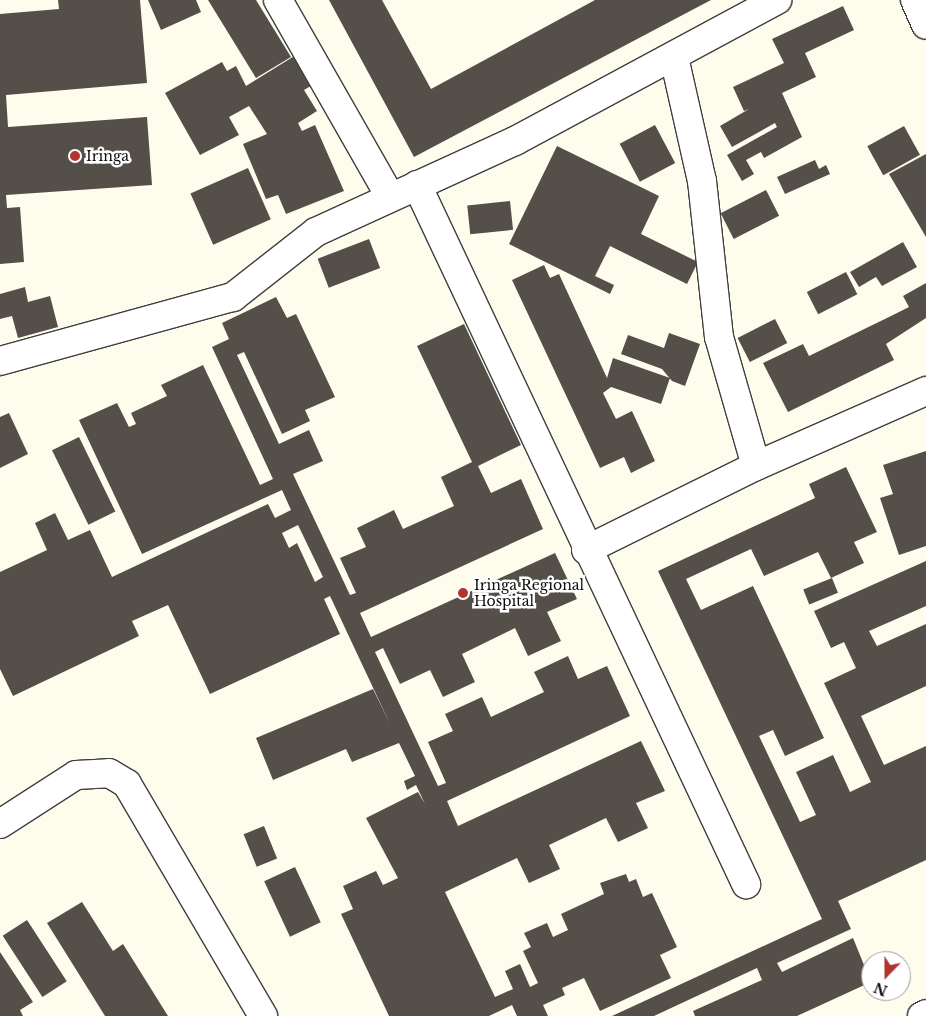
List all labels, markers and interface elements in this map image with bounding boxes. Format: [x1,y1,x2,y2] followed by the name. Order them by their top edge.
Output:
[86,148,129,164] place label: Iringa
[68,149,82,163] marker: Iringa
[474,577,584,610] place label: Iringa Regional Hospital
[456,586,470,600] marker: Iringa Regional Hospital
[861,951,911,1001] north arrow
[871,978,890,1000] text: N

